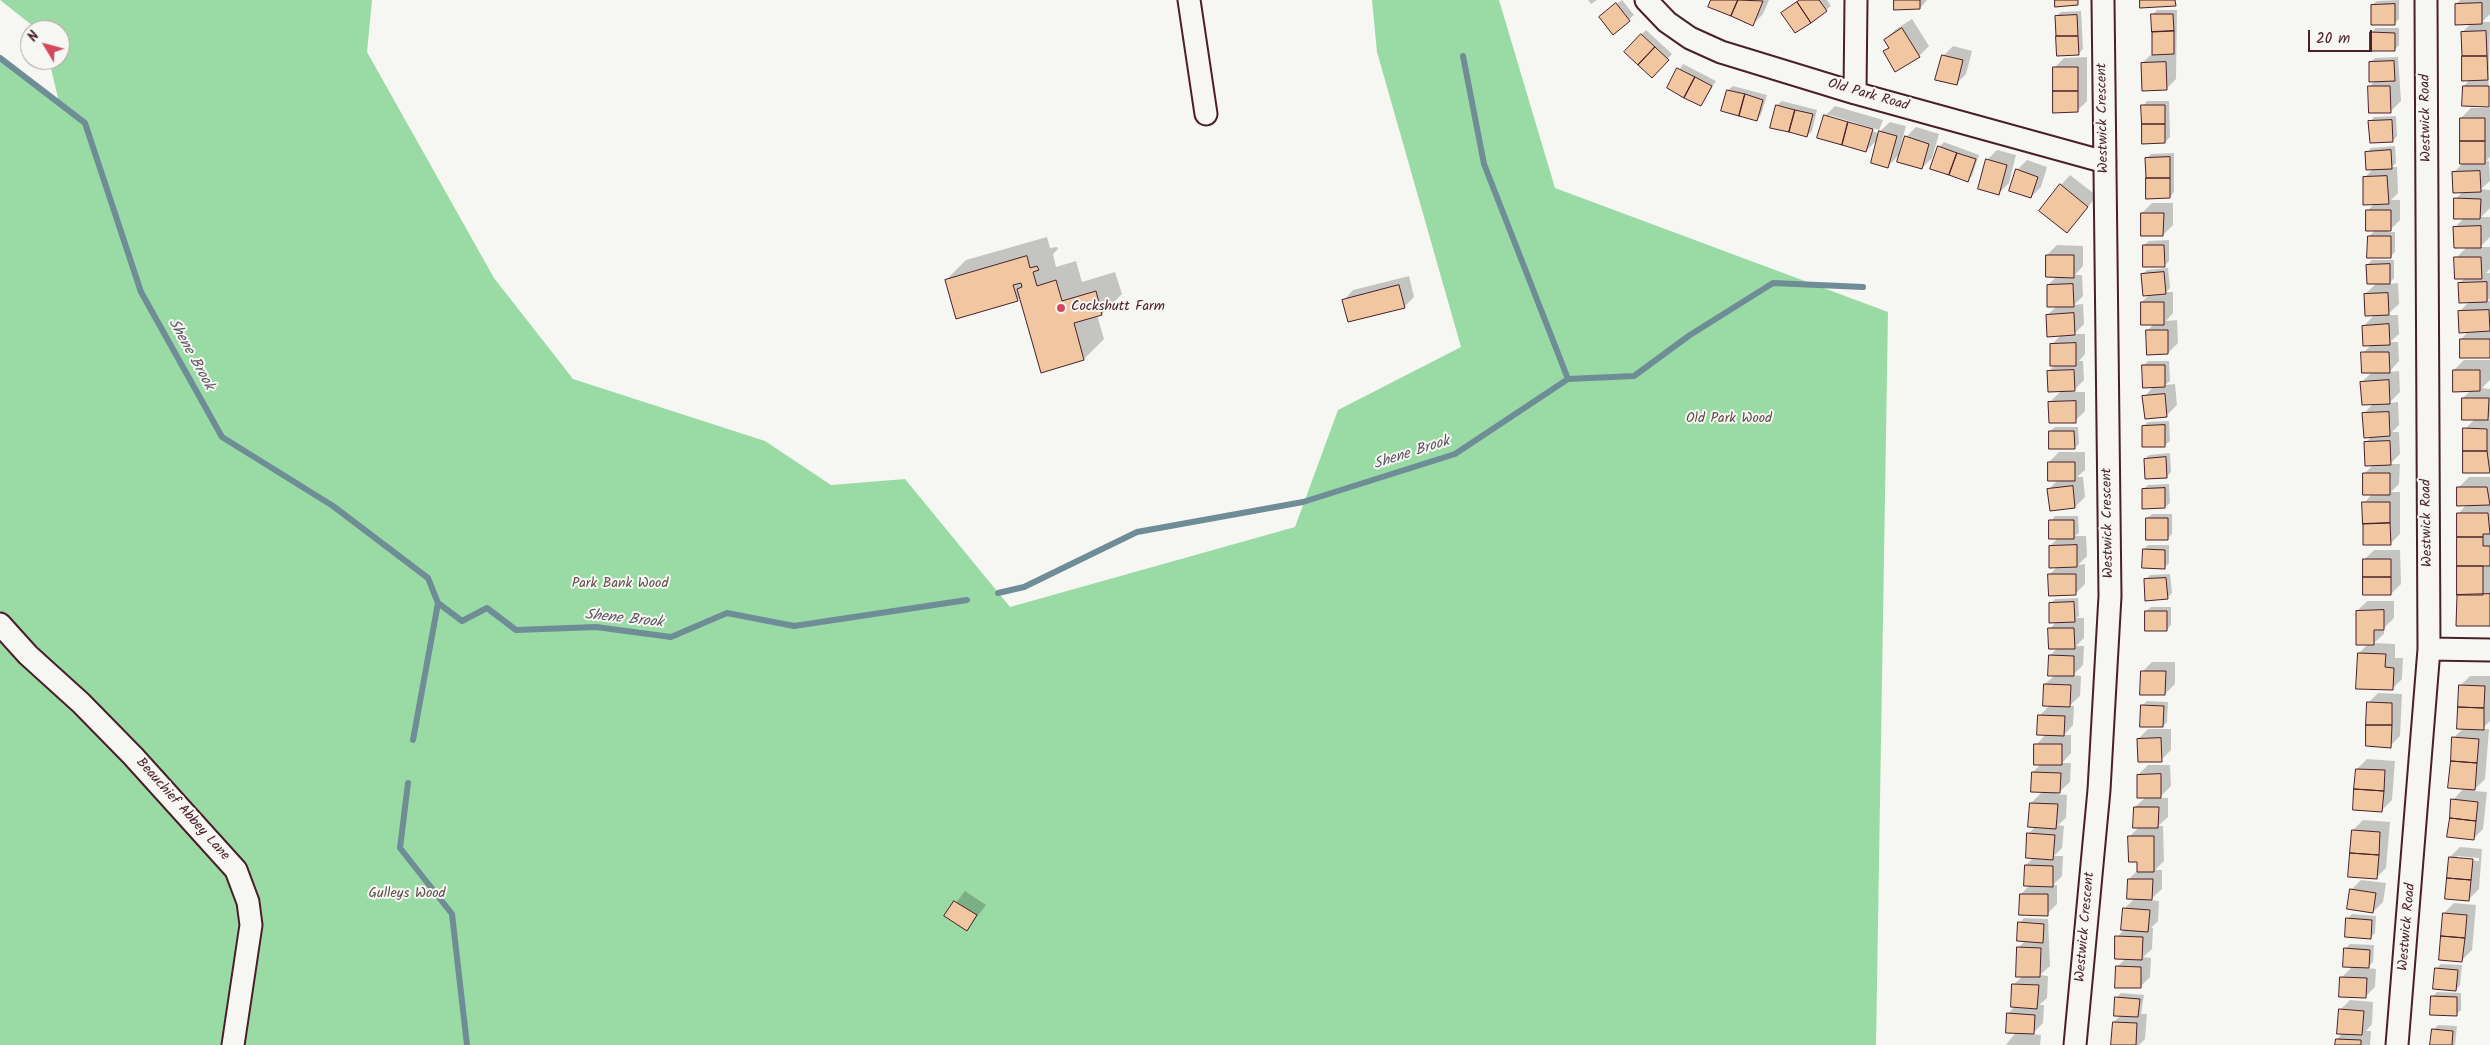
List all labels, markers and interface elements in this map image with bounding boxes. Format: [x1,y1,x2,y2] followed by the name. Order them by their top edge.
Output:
[20,20,70,70] north arrow
[2310,20,2374,52] scale bar
[22,26,45,47] text: N
[2316,27,2350,51] text: 20 m
[2095,63,2113,173] street label: Westwick Crescent
[2418,74,2436,162] street label: Westwick Road
[1825,76,1911,116] street label: Old Park Road
[1071,300,1165,316] place label: Cockshutt Farm
[1055,302,1067,314] marker: Cockshutt Farm
[163,316,217,394] water label: Shene Brook
[1686,412,1772,428] park label: Old Park Wood
[1372,433,1452,475] water label: Shene Brook
[2100,468,2118,578] street label: Westwick Crescent
[2419,479,2437,567] street label: Westwick Road
[572,577,668,593] park label: Park Bank Wood
[584,607,664,633] water label: Shene Brook
[131,755,233,865] street label: Beauchief Abbey Lane
[2073,871,2099,983] street label: Westwick Crescent
[2396,883,2420,971] street label: Westwick Road
[368,887,446,903] park label: Gulleys Wood

